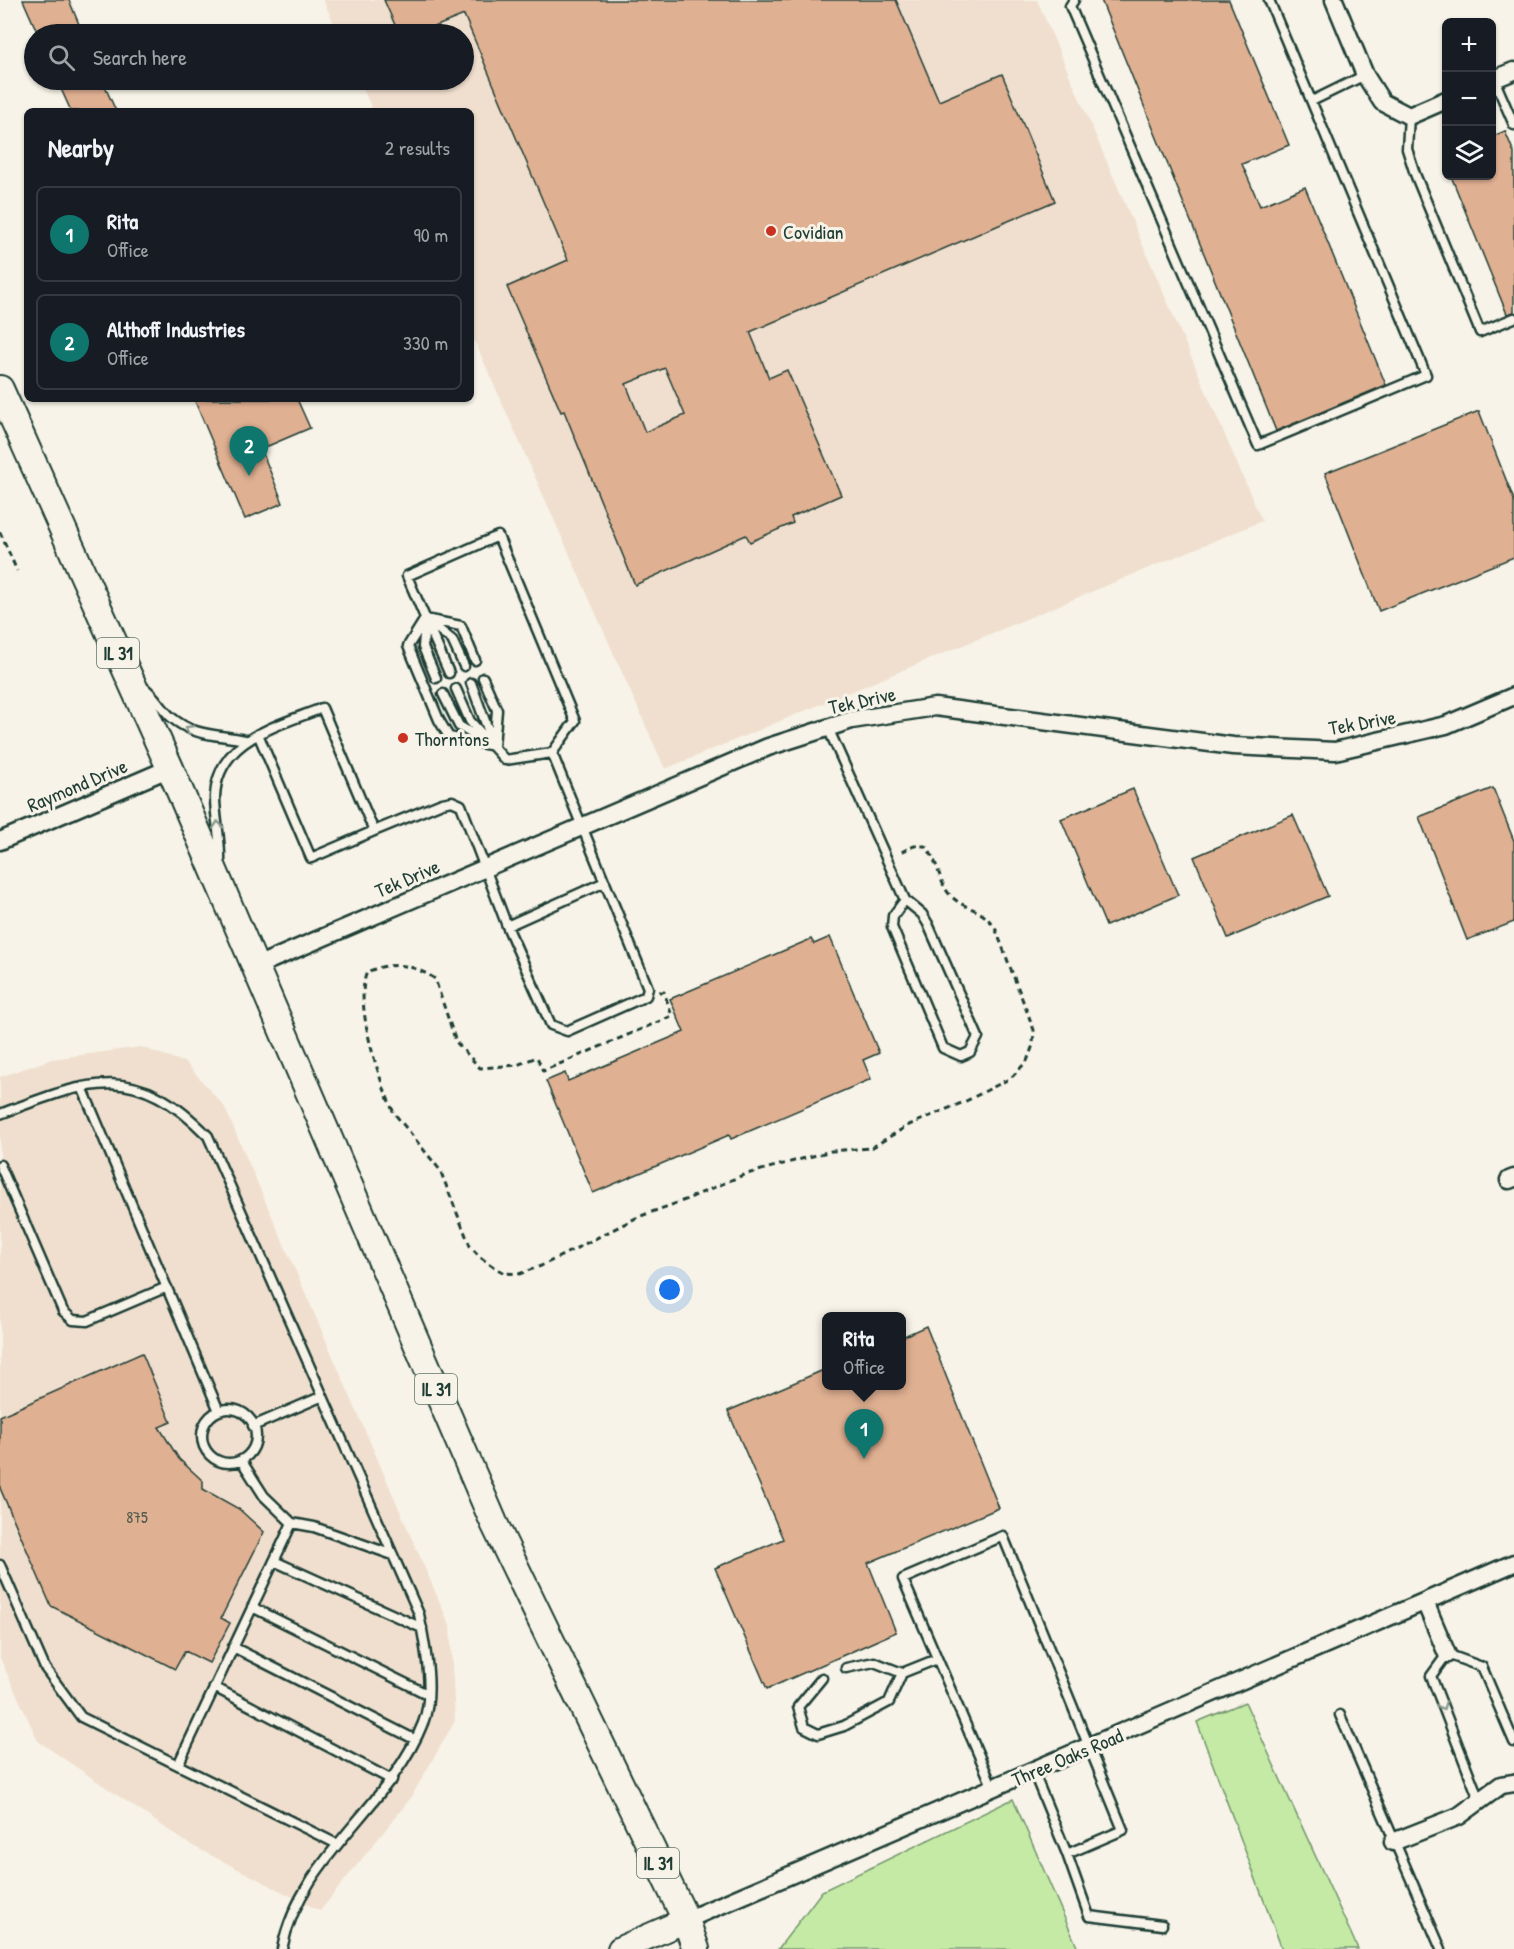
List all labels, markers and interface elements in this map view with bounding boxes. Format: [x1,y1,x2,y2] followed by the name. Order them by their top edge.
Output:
[1442,18,1496,180] map controls
[1442,18,1496,72] button: +
[24,24,474,90] search box
[45,41,78,74] icon: search
[93,42,187,72] text: Search here
[1442,72,1496,126] button: −
[1442,126,1496,180] button: layers
[48,130,114,165] text: Nearby
[385,134,450,161] text: 2 results
[107,206,138,236] text: Rita
[783,218,844,245] place label: Covidian
[66,221,73,248] text: 1
[414,221,448,248] text: 90 m
[764,224,778,238] marker: Covidian
[107,236,149,263] text: Office
[107,314,245,344] text: Althoff Industries
[65,329,74,356] text: 2
[403,329,448,356] text: 330 m
[107,344,149,371] text: Office
[230,426,268,476] pin: 2
[97,638,139,668] road number: IL 31
[826,680,898,720] street label: Tek Drive
[1326,703,1398,741] street label: Tek Drive
[185,724,195,736] one-way arrow
[415,725,490,752] place label: Thorntons
[396,731,410,745] marker: Thorntons
[23,752,131,818] street label: Raymond Drive
[212,821,225,830] one-way arrow
[370,852,444,904] street label: Tek Drive
[655,1275,684,1304] your location
[822,1312,906,1390] popup
[843,1323,874,1353] text: Rita
[843,1353,885,1380] text: Office
[415,1374,457,1404] road number: IL 31
[844,1410,884,1459] pin: 1
[126,1506,148,1528] house number: 875
[1434,1700,1447,1711] one-way arrow
[1007,1721,1127,1793] street label: Three Oaks Road
[637,1848,679,1878] road number: IL 31

